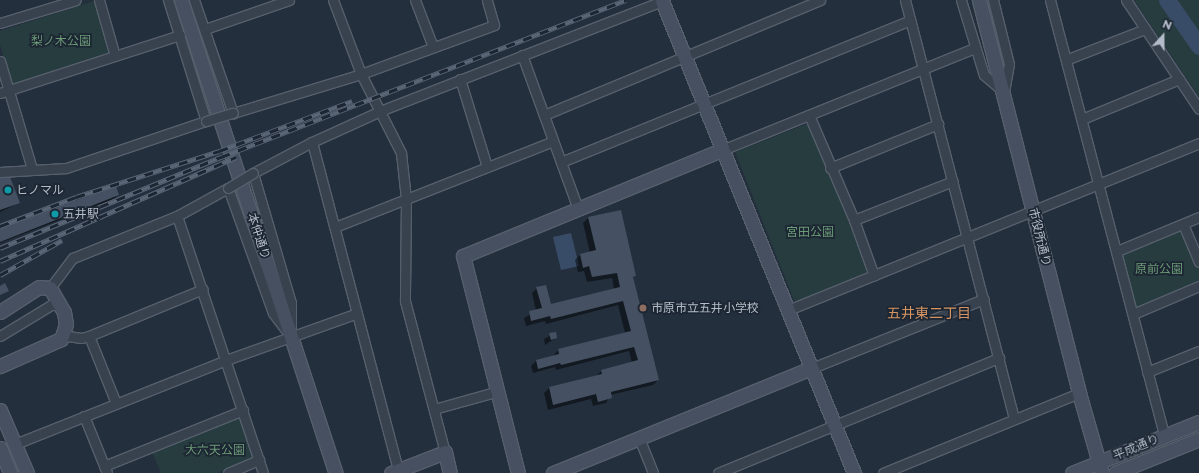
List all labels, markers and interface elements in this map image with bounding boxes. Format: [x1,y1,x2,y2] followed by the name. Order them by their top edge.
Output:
[1143,16,1183,56] north arrow
[1161,17,1174,33] text: N
[31,34,91,48] park label: 梨ノ木公園
[16,183,64,197] place label: ヒノマル
[3,185,13,195] marker: ヒノマル
[1026,206,1054,268] street label: 市役所通り
[63,207,99,221] place label: 五井駅
[50,209,60,219] marker: 五井駅
[245,211,273,261] street label: 本仲通り
[786,225,834,239] park label: 宮田公園
[1135,262,1183,276] park label: 原前公園
[651,301,759,315] place label: 市原市立五井小学校
[638,303,648,313] marker: 市原市立五井小学校
[887,305,971,321] district label: 五井東二丁目
[1111,431,1161,463] street label: 平成通り
[185,443,245,457] park label: 大六天公園

